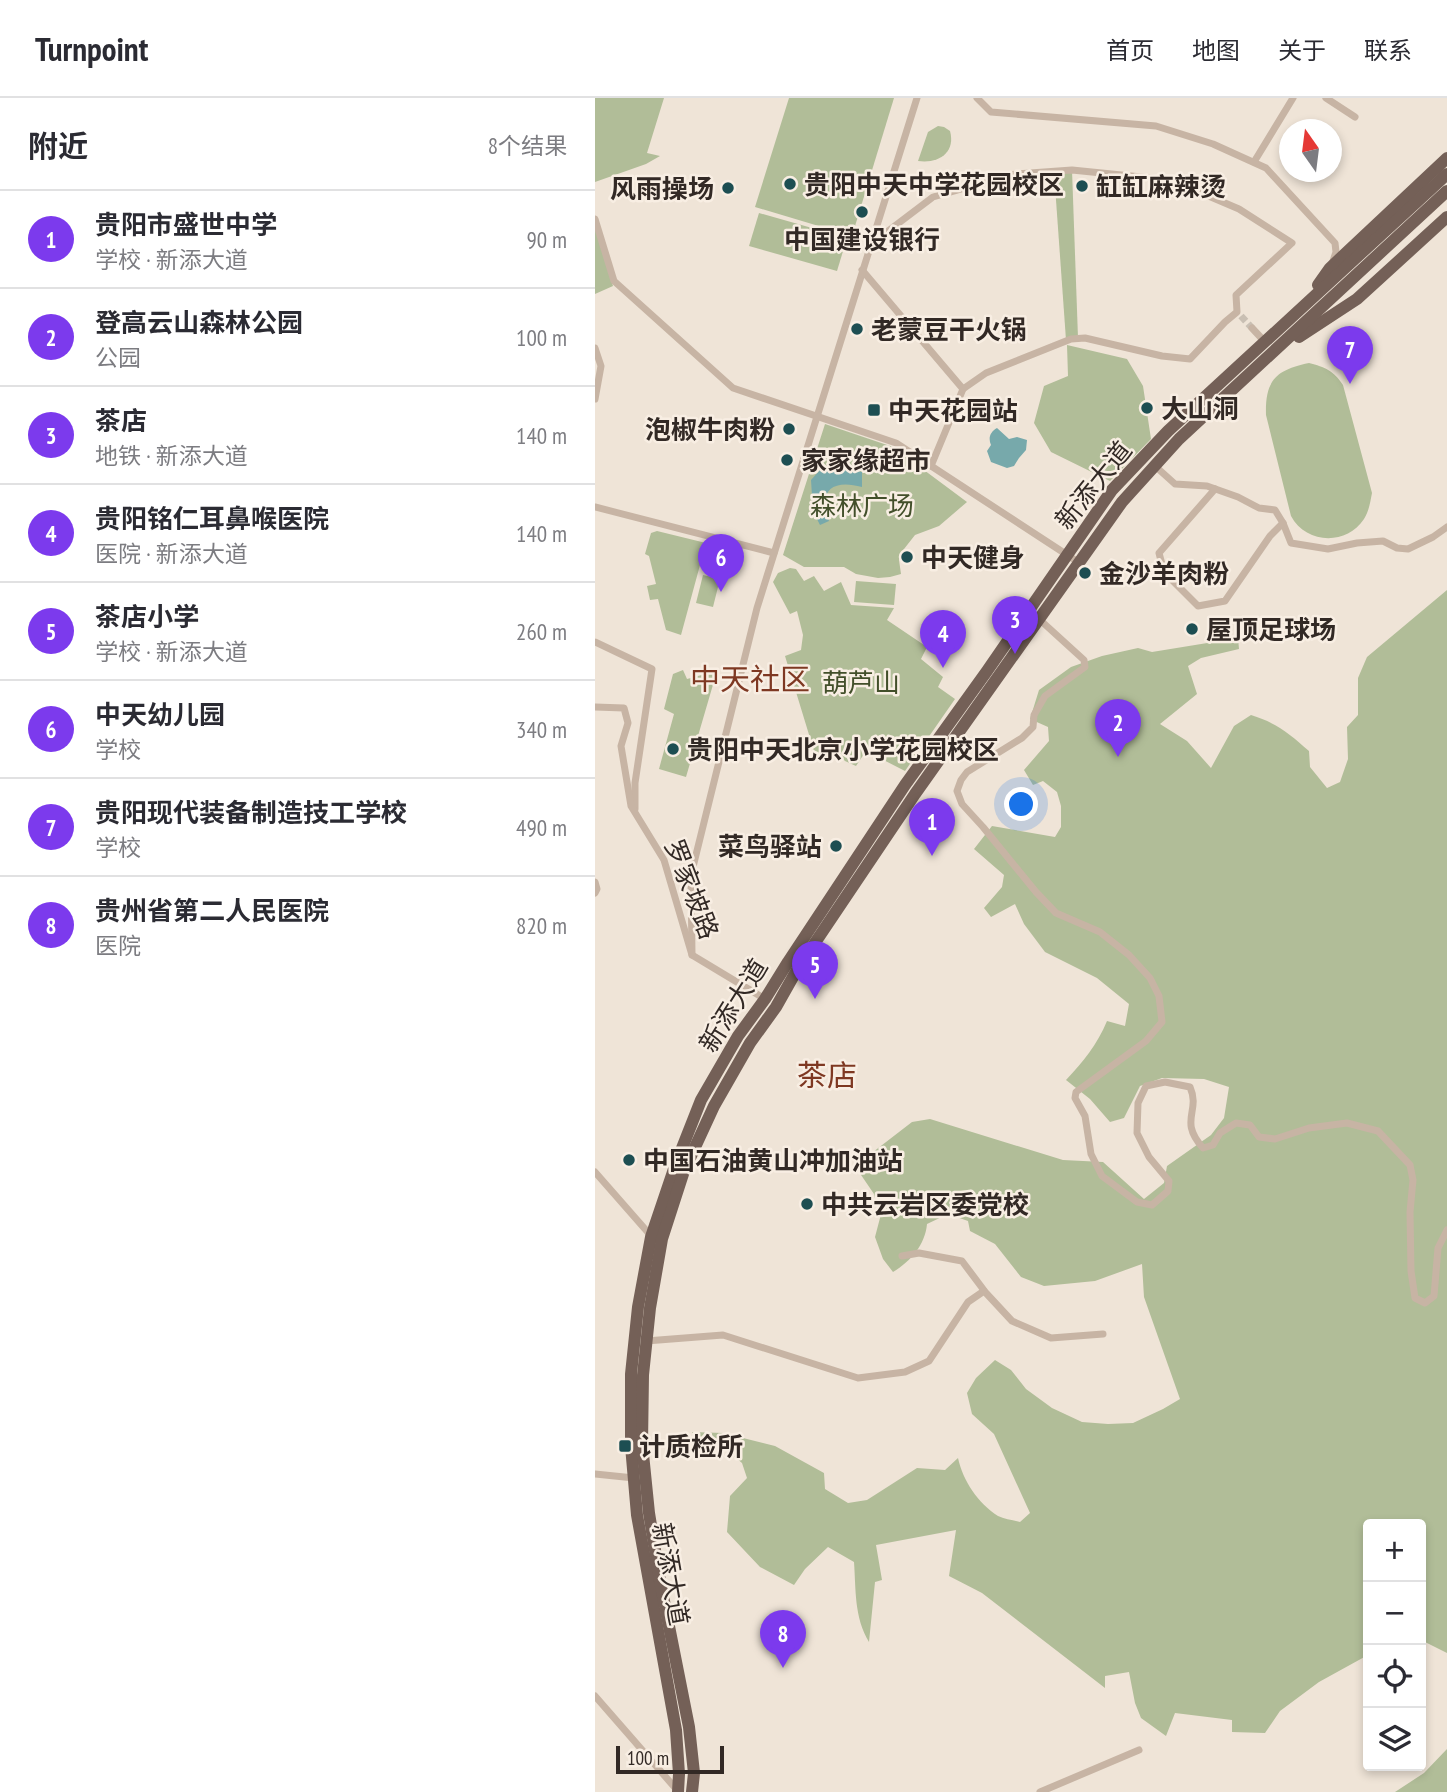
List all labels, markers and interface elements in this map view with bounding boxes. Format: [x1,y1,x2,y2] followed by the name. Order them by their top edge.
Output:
[35,27,148,70] text: Turnpoint
[1106,35,1154,66] text: 首页
[1192,35,1240,66] text: 地图
[1278,35,1326,66] text: 关于
[1364,35,1412,66] text: 联系
[1279,119,1342,182] north arrow
[28,126,88,165] text: 附近
[488,131,567,160] text: 8个结果
[804,168,1064,201] place label: 贵阳中天中学花园校区
[1096,170,1226,203] place label: 缸缸麻辣烫
[610,172,714,205] place label: 风雨操场
[782,176,798,192] marker: 贵阳中天中学花园校区
[1074,178,1090,194] marker: 缸缸麻辣烫
[720,180,736,196] marker: 风雨操场
[854,204,870,220] marker: 中国建设银行
[95,208,277,241] text: 贵阳市盛世中学
[784,223,940,256] place label: 中国建设银行
[46,225,57,254] text: 1
[526,225,567,254] text: 90 m
[95,245,248,274] text: 学校 · 新添大道
[95,306,303,339] text: 登高云山森林公园
[871,313,1027,346] place label: 老蒙豆干火锅
[849,321,865,337] marker: 老蒙豆干火锅
[46,323,57,352] text: 2
[516,323,567,352] text: 100 m
[1327,326,1373,384] pin: 7
[95,343,141,372] text: 公园
[1161,392,1239,425] place label: 大山洞
[888,394,1018,427] place label: 中天花园站
[1139,400,1155,416] marker: 大山洞
[866,402,882,418] marker: 中天花园站
[95,404,147,437] text: 茶店
[645,413,775,446] place label: 泡椒牛肉粉
[46,421,57,450] text: 3
[516,421,567,450] text: 140 m
[781,421,797,437] marker: 泡椒牛肉粉
[1047,434,1139,536] street label: 新添大道
[95,441,248,470] text: 地铁 · 新添大道
[801,444,931,477] place label: 家家缘超市
[779,452,795,468] marker: 家家缘超市
[810,489,914,522] park label: 森林广场
[95,502,329,535] text: 贵阳铭仁耳鼻喉医院
[46,519,57,548] text: 4
[516,519,567,548] text: 140 m
[698,534,744,592] pin: 6
[95,539,248,568] text: 医院 · 新添大道
[921,541,1025,574] place label: 中天健身
[899,549,915,565] marker: 中天健身
[1099,557,1229,590] place label: 金沙羊肉粉
[1077,565,1093,581] marker: 金沙羊肉粉
[992,596,1038,654] pin: 3
[95,600,199,633] text: 茶店小学
[920,610,966,668] pin: 4
[1206,613,1336,646] place label: 屋顶足球场
[46,617,57,646] text: 5
[516,617,567,646] text: 260 m
[1184,621,1200,637] marker: 屋顶足球场
[95,637,248,666] text: 学校 · 新添大道
[690,659,810,698] district label: 中天社区
[822,666,900,699] park label: 葫芦山
[95,698,225,731] text: 中天幼儿园
[1095,699,1141,757] pin: 2
[46,715,57,744] text: 6
[516,715,567,744] text: 340 m
[687,733,999,766] place label: 贵阳中天北京小学花园校区
[95,735,141,764] text: 学校
[665,741,681,757] marker: 贵阳中天北京小学花园校区
[1004,787,1038,821] your location
[95,796,407,829] text: 贵阳现代装备制造技工学校
[909,798,955,856] pin: 1
[46,813,57,842] text: 7
[516,813,567,842] text: 490 m
[718,830,822,863] place label: 菜鸟驿站
[95,833,141,862] text: 学校
[658,835,726,943] street label: 罗家坡路
[828,838,844,854] marker: 菜鸟驿站
[95,894,329,927] text: 贵州省第二人民医院
[46,911,57,940] text: 8
[516,911,567,940] text: 820 m
[95,931,141,960] text: 医院
[792,941,838,999] pin: 5
[691,952,775,1058] street label: 新添大道
[797,1055,857,1094] district label: 茶店
[643,1144,903,1177] place label: 中国石油黄山冲加油站
[621,1152,637,1168] marker: 中国石油黄山冲加油站
[821,1188,1029,1221] place label: 中共云岩区委党校
[799,1196,815,1212] marker: 中共云岩区委党校
[639,1430,743,1463] place label: 计质检所
[617,1438,633,1454] marker: 计质检所
[1363,1519,1426,1771] map controls
[1363,1519,1426,1582] button: +
[646,1520,696,1628] street label: 新添大道
[1363,1582,1426,1645] button: −
[760,1610,806,1668] pin: 8
[1363,1645,1426,1708] button: locate
[1363,1708,1426,1771] button: layers
[616,1743,725,1775] scale bar
[627,1746,669,1770] text: 100 m

